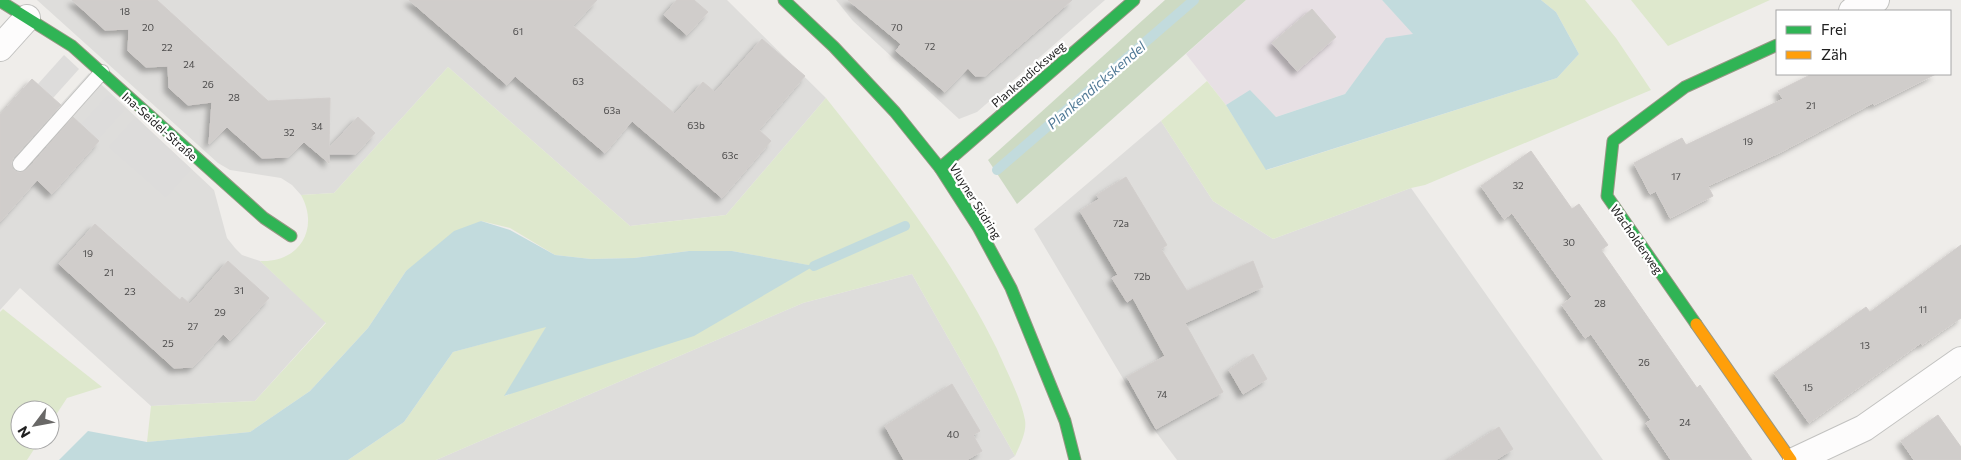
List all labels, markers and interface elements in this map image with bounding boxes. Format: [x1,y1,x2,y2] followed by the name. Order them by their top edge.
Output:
[120,5,130,17] house number: 18
[1776,10,1951,75] legend
[1821,20,1847,38] text: Frei
[142,21,154,33] house number: 20
[891,21,903,33] house number: 70
[513,25,523,37] house number: 61
[1043,37,1149,132] water label: Plankendickskendel
[988,38,1068,110] street label: Plankendicksweg
[925,40,936,52] house number: 72
[161,41,173,53] house number: 22
[1821,45,1847,63] text: Zäh
[183,58,195,70] house number: 24
[572,75,584,87] house number: 63
[202,78,214,90] house number: 26
[120,89,200,163] street label: Ina-Seidel-Straße
[228,91,240,103] house number: 28
[1806,99,1816,111] house number: 21
[604,104,620,116] house number: 63a
[687,119,705,131] house number: 63b
[311,120,323,132] house number: 34
[283,126,295,138] house number: 32
[1743,135,1753,147] house number: 19
[722,149,738,161] house number: 63c
[947,161,1005,242] street label: Vluyner Südring
[1671,170,1681,182] house number: 17
[1512,179,1524,191] house number: 32
[1608,202,1666,277] street label: Wacholderweg
[1113,217,1129,229] house number: 72a
[1563,236,1575,248] house number: 30
[83,247,93,259] house number: 19
[104,266,114,278] house number: 21
[1134,270,1150,282] house number: 72b
[234,284,244,296] house number: 31
[124,285,136,297] house number: 23
[1594,297,1606,309] house number: 28
[1919,303,1927,315] house number: 11
[214,306,226,318] house number: 29
[188,320,198,332] house number: 27
[162,337,174,349] house number: 25
[1860,339,1870,351] house number: 13
[1638,356,1650,368] house number: 26
[1803,381,1813,393] house number: 15
[1157,388,1167,400] house number: 74
[10,400,60,450] north arrow
[1679,416,1691,428] house number: 24
[14,423,34,441] text: N
[947,428,959,440] house number: 40

